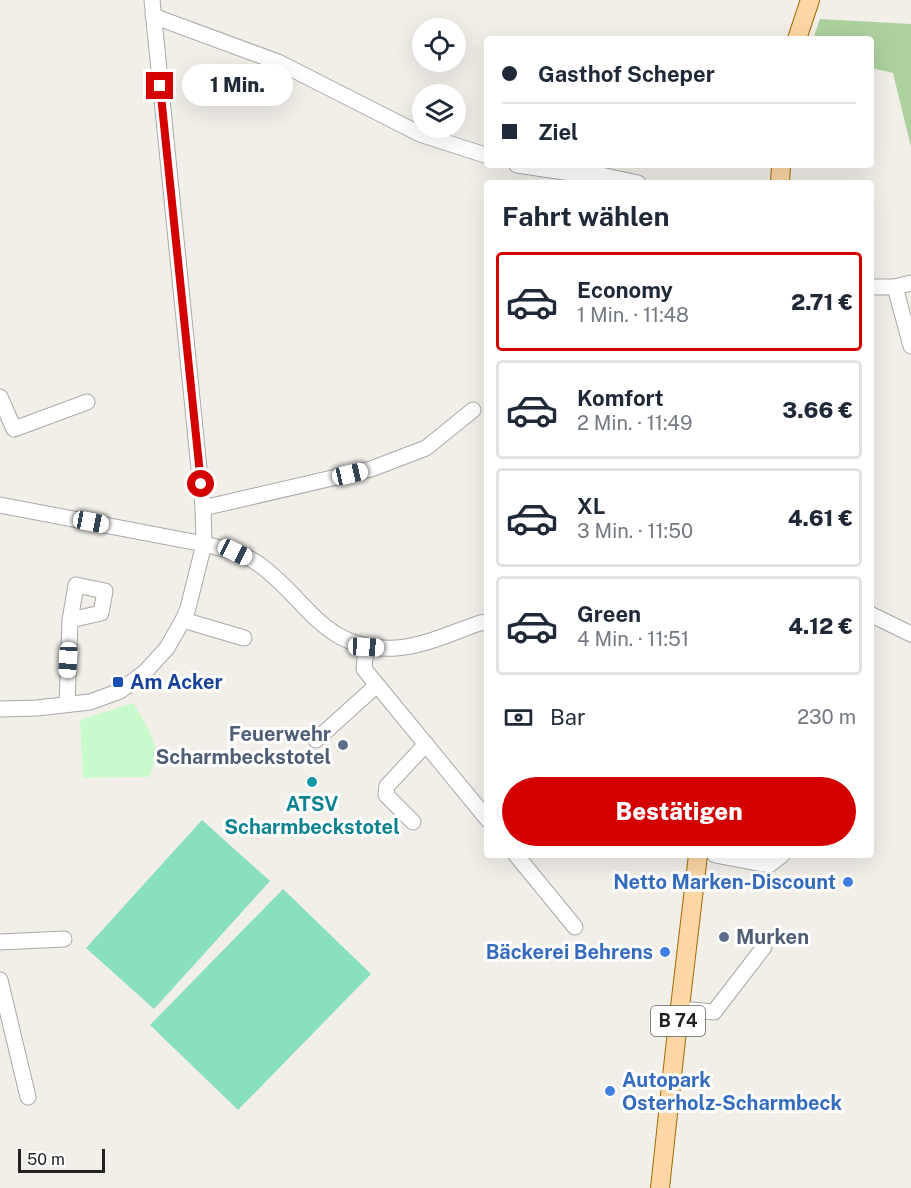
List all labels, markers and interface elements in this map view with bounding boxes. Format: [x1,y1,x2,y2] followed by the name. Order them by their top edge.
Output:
[412,18,466,138] map controls
[412,18,466,72] button: locate
[538,61,715,87] text: Gasthof Scheper
[181,65,292,107] callout: 1 Min.
[146,72,173,99] route end
[210,73,265,97] text: 1 Min.
[412,84,466,138] button: layers
[538,119,578,145] text: Ziel
[502,200,670,232] text: Fahrt wählen
[505,275,559,329] icon: car
[577,277,673,303] text: Economy
[791,289,853,315] text: 2.71 €
[577,303,689,327] text: 1 Min. · 11:48
[505,383,559,437] icon: car
[577,385,664,411] text: Komfort
[782,397,853,423] text: 3.66 €
[577,411,692,435] text: 2 Min. · 11:49
[330,461,370,487] car
[187,470,214,497] route start
[505,491,559,545] icon: car
[577,493,605,519] text: XL
[788,505,853,531] text: 4.61 €
[72,510,110,534] car
[577,519,693,543] text: 3 Min. · 11:50
[215,536,255,568] car
[505,599,559,653] icon: car
[577,601,641,627] text: Green
[788,613,853,639] text: 4.12 €
[577,627,689,651] text: 4 Min. · 11:51
[348,637,384,657] car
[58,642,78,678] car
[130,670,223,694] place label: Am Acker
[111,675,125,689] marker: Am Acker
[502,701,535,734] icon: cash
[550,704,586,730] text: Bar
[797,705,856,729] text: 230 m
[156,722,331,769] place label: Feuerwehr Scharmbeckstotel
[336,738,350,752] marker: Feuerwehr Scharmbeckstotel
[305,775,319,789] marker: ATSV Scharmbeckstotel
[502,777,856,846] button: Bestätigen
[224,792,400,839] place label: ATSV Scharmbeckstotel
[613,870,836,894] place label: Netto Marken-Discount
[841,875,855,889] marker: Netto Marken-Discount
[736,925,809,949] place label: Murken
[717,930,731,944] marker: Murken
[486,940,653,964] place label: Bäckerei Behrens
[658,945,672,959] marker: Bäckerei Behrens
[651,1006,705,1036] road number: B 74
[622,1068,842,1115] place label: Autopark Osterholz-Scharmbeck
[603,1084,617,1098] marker: Autopark Osterholz-Scharmbeck
[18,1146,105,1174] scale bar
[27,1150,65,1169] text: 50 m

